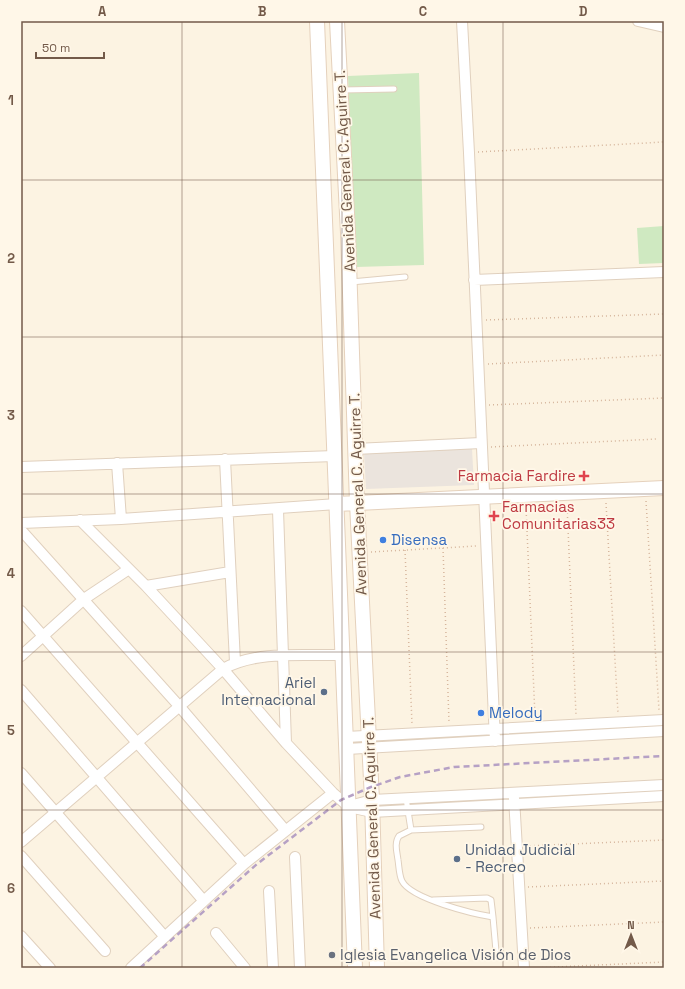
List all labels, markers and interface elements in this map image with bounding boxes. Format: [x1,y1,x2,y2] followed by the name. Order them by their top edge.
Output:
[98,3,107,20] text: A
[258,3,267,20] text: B
[419,3,427,20] text: C
[579,3,588,20] text: D
[36,34,104,60] scale bar
[42,40,70,56] text: 50 m
[330,69,359,273] street label: Avenida General C. Aguirre T.
[8,92,14,109] text: 1
[7,250,15,267] text: 2
[344,393,371,595] street label: Avenida General C. Aguirre T.
[7,407,15,424] text: 3
[458,466,576,485] place label: Farmacia Fardire
[579,471,589,481] marker: Farmacia Fardire
[502,497,615,533] place label: Farmacias Comunitarias33
[489,511,499,521] marker: Farmacias Comunitarias33
[391,530,447,549] place label: Disensa
[378,535,388,545] marker: Disensa
[7,565,15,582] text: 4
[221,673,316,709] place label: Ariel Internacional
[319,687,329,697] marker: Ariel Internacional
[489,703,543,722] place label: Melody
[476,708,486,718] marker: Melody
[358,717,385,919] street label: Avenida General C. Aguirre T.
[7,722,15,739] text: 5
[465,840,575,876] place label: Unidad Judicial - Recreo
[452,854,462,864] marker: Unidad Judicial - Recreo
[7,880,15,897] text: 6
[611,915,651,955] north arrow
[627,918,635,932] text: N
[340,945,571,964] place label: Iglesia Evangelica Visión de Dios
[327,950,337,960] marker: Iglesia Evangelica Visión de Dios

